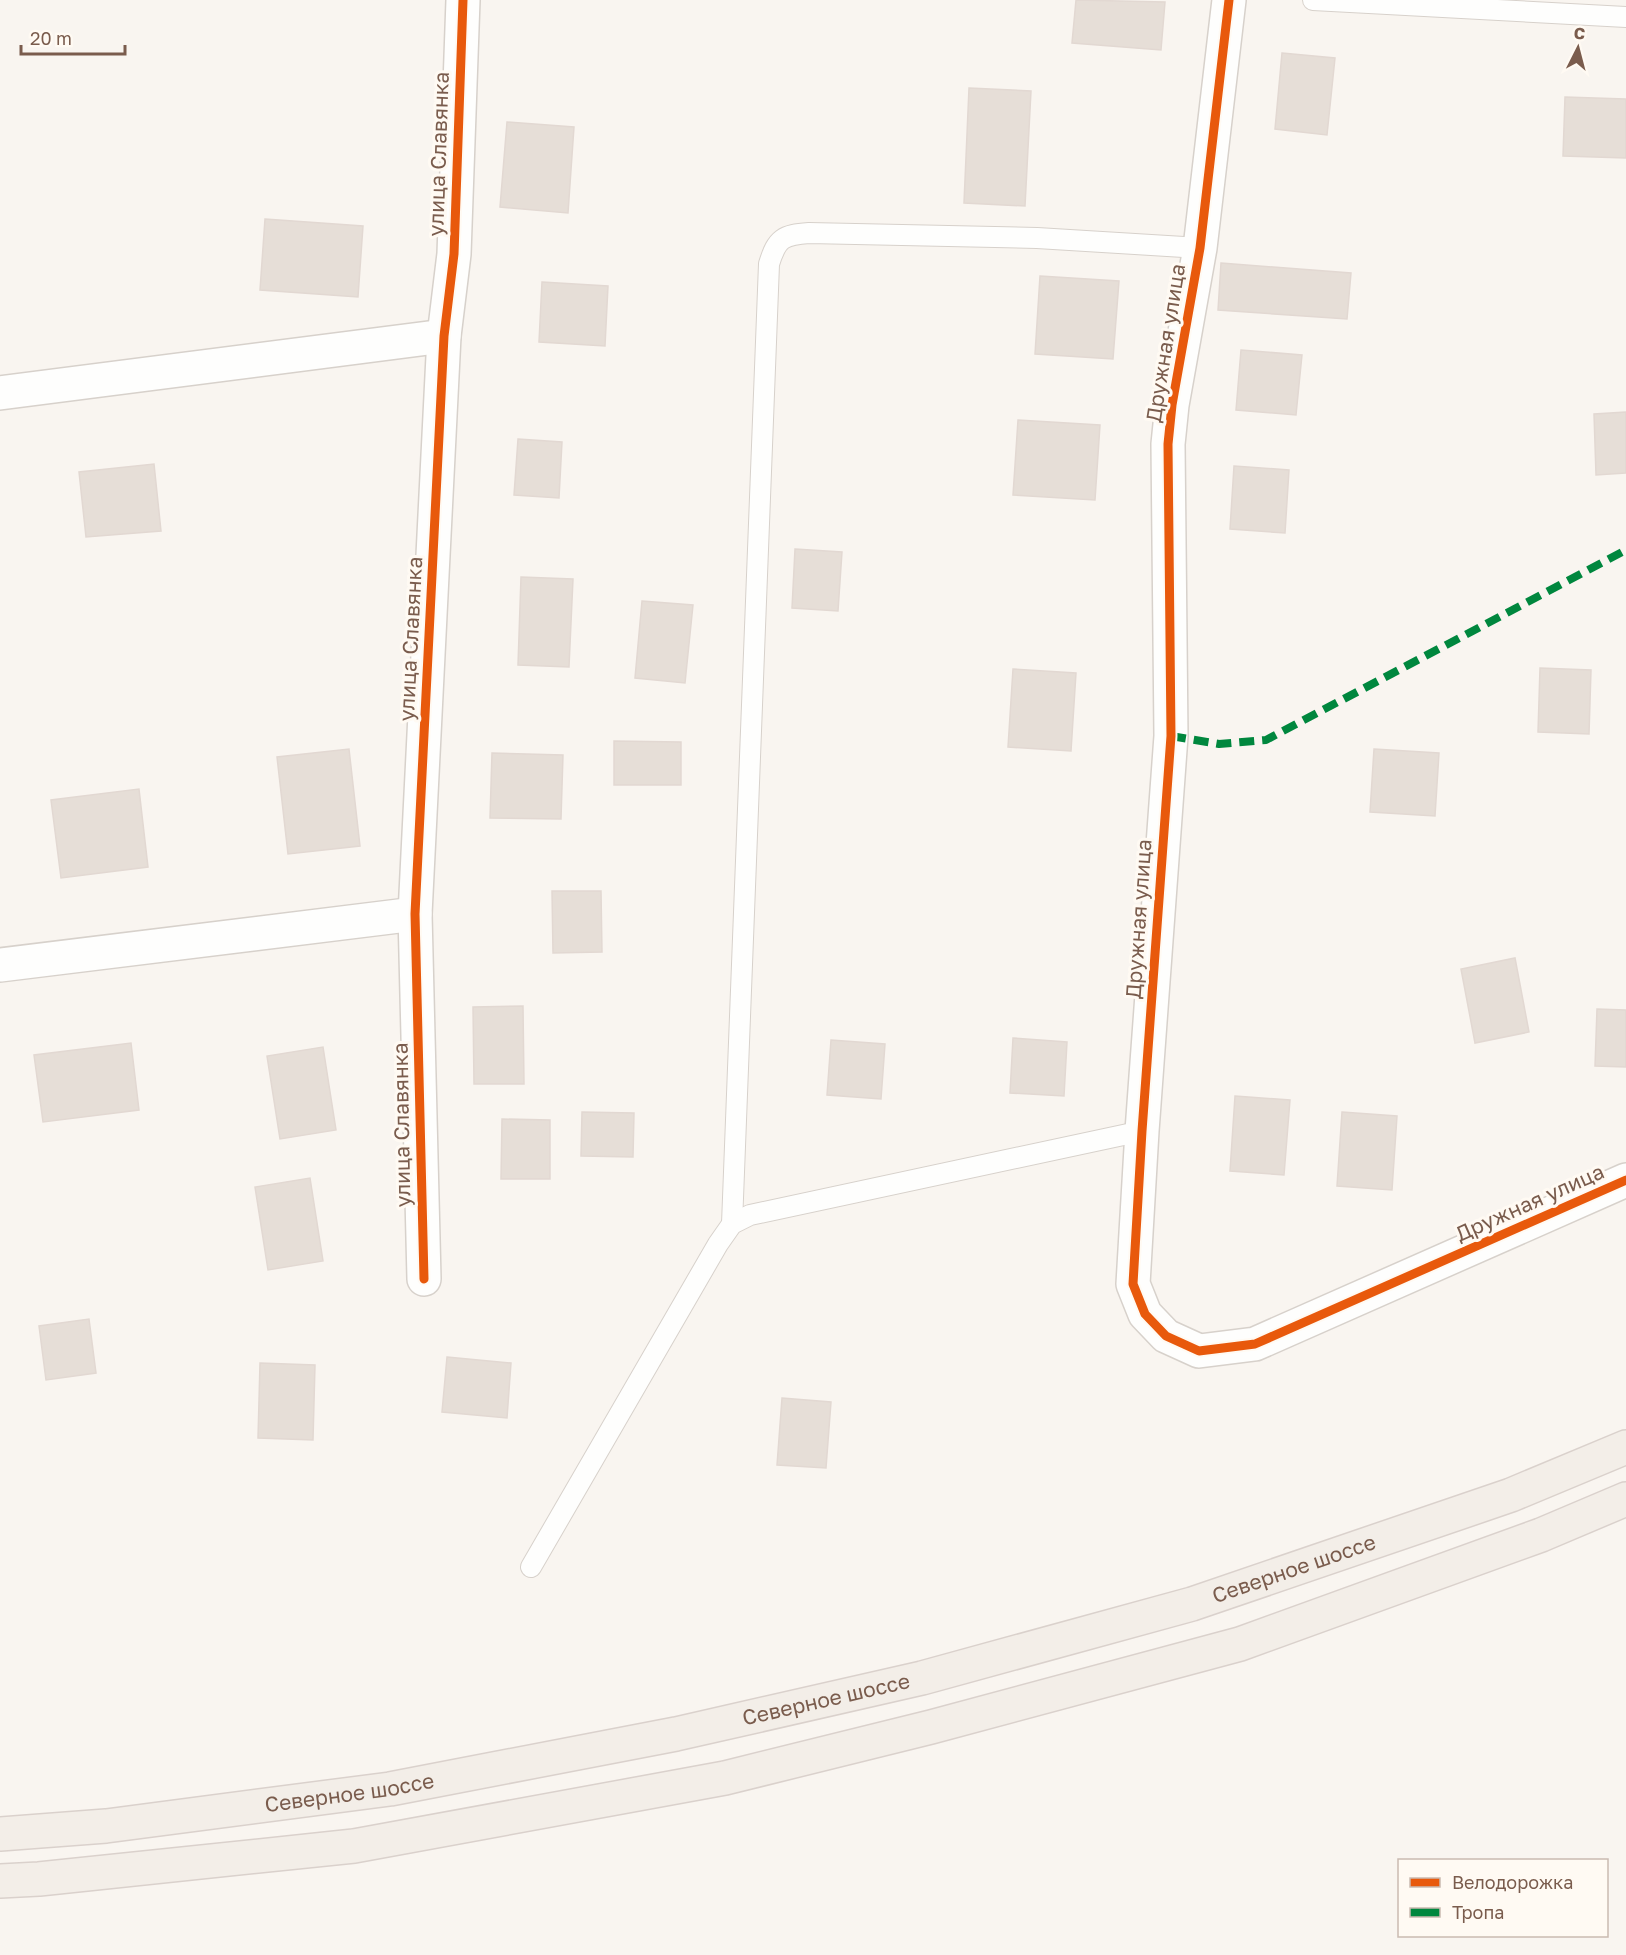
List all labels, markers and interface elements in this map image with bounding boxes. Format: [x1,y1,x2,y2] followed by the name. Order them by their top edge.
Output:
[21,18,124,56] scale bar
[1548,18,1608,78] north arrow
[1573,23,1586,44] text: С
[30,27,72,49] text: 20 m
[422,71,454,237] street label: улица Славянка
[1140,262,1190,424] street label: Дружная улица
[393,556,427,722] street label: улица Славянка
[1119,838,1157,1000] street label: Дружная улица
[387,1042,415,1208] street label: улица Славянка
[1451,1158,1608,1247] street label: Дружная улица
[1209,1528,1379,1608] street label: Северное шоссе
[740,1667,912,1730] street label: Северное шоссе
[263,1767,436,1817] street label: Северное шоссе
[1398,1859,1608,1937] legend
[1452,1871,1573,1893] text: Велодорожка
[1452,1901,1504,1923] text: Тропа

